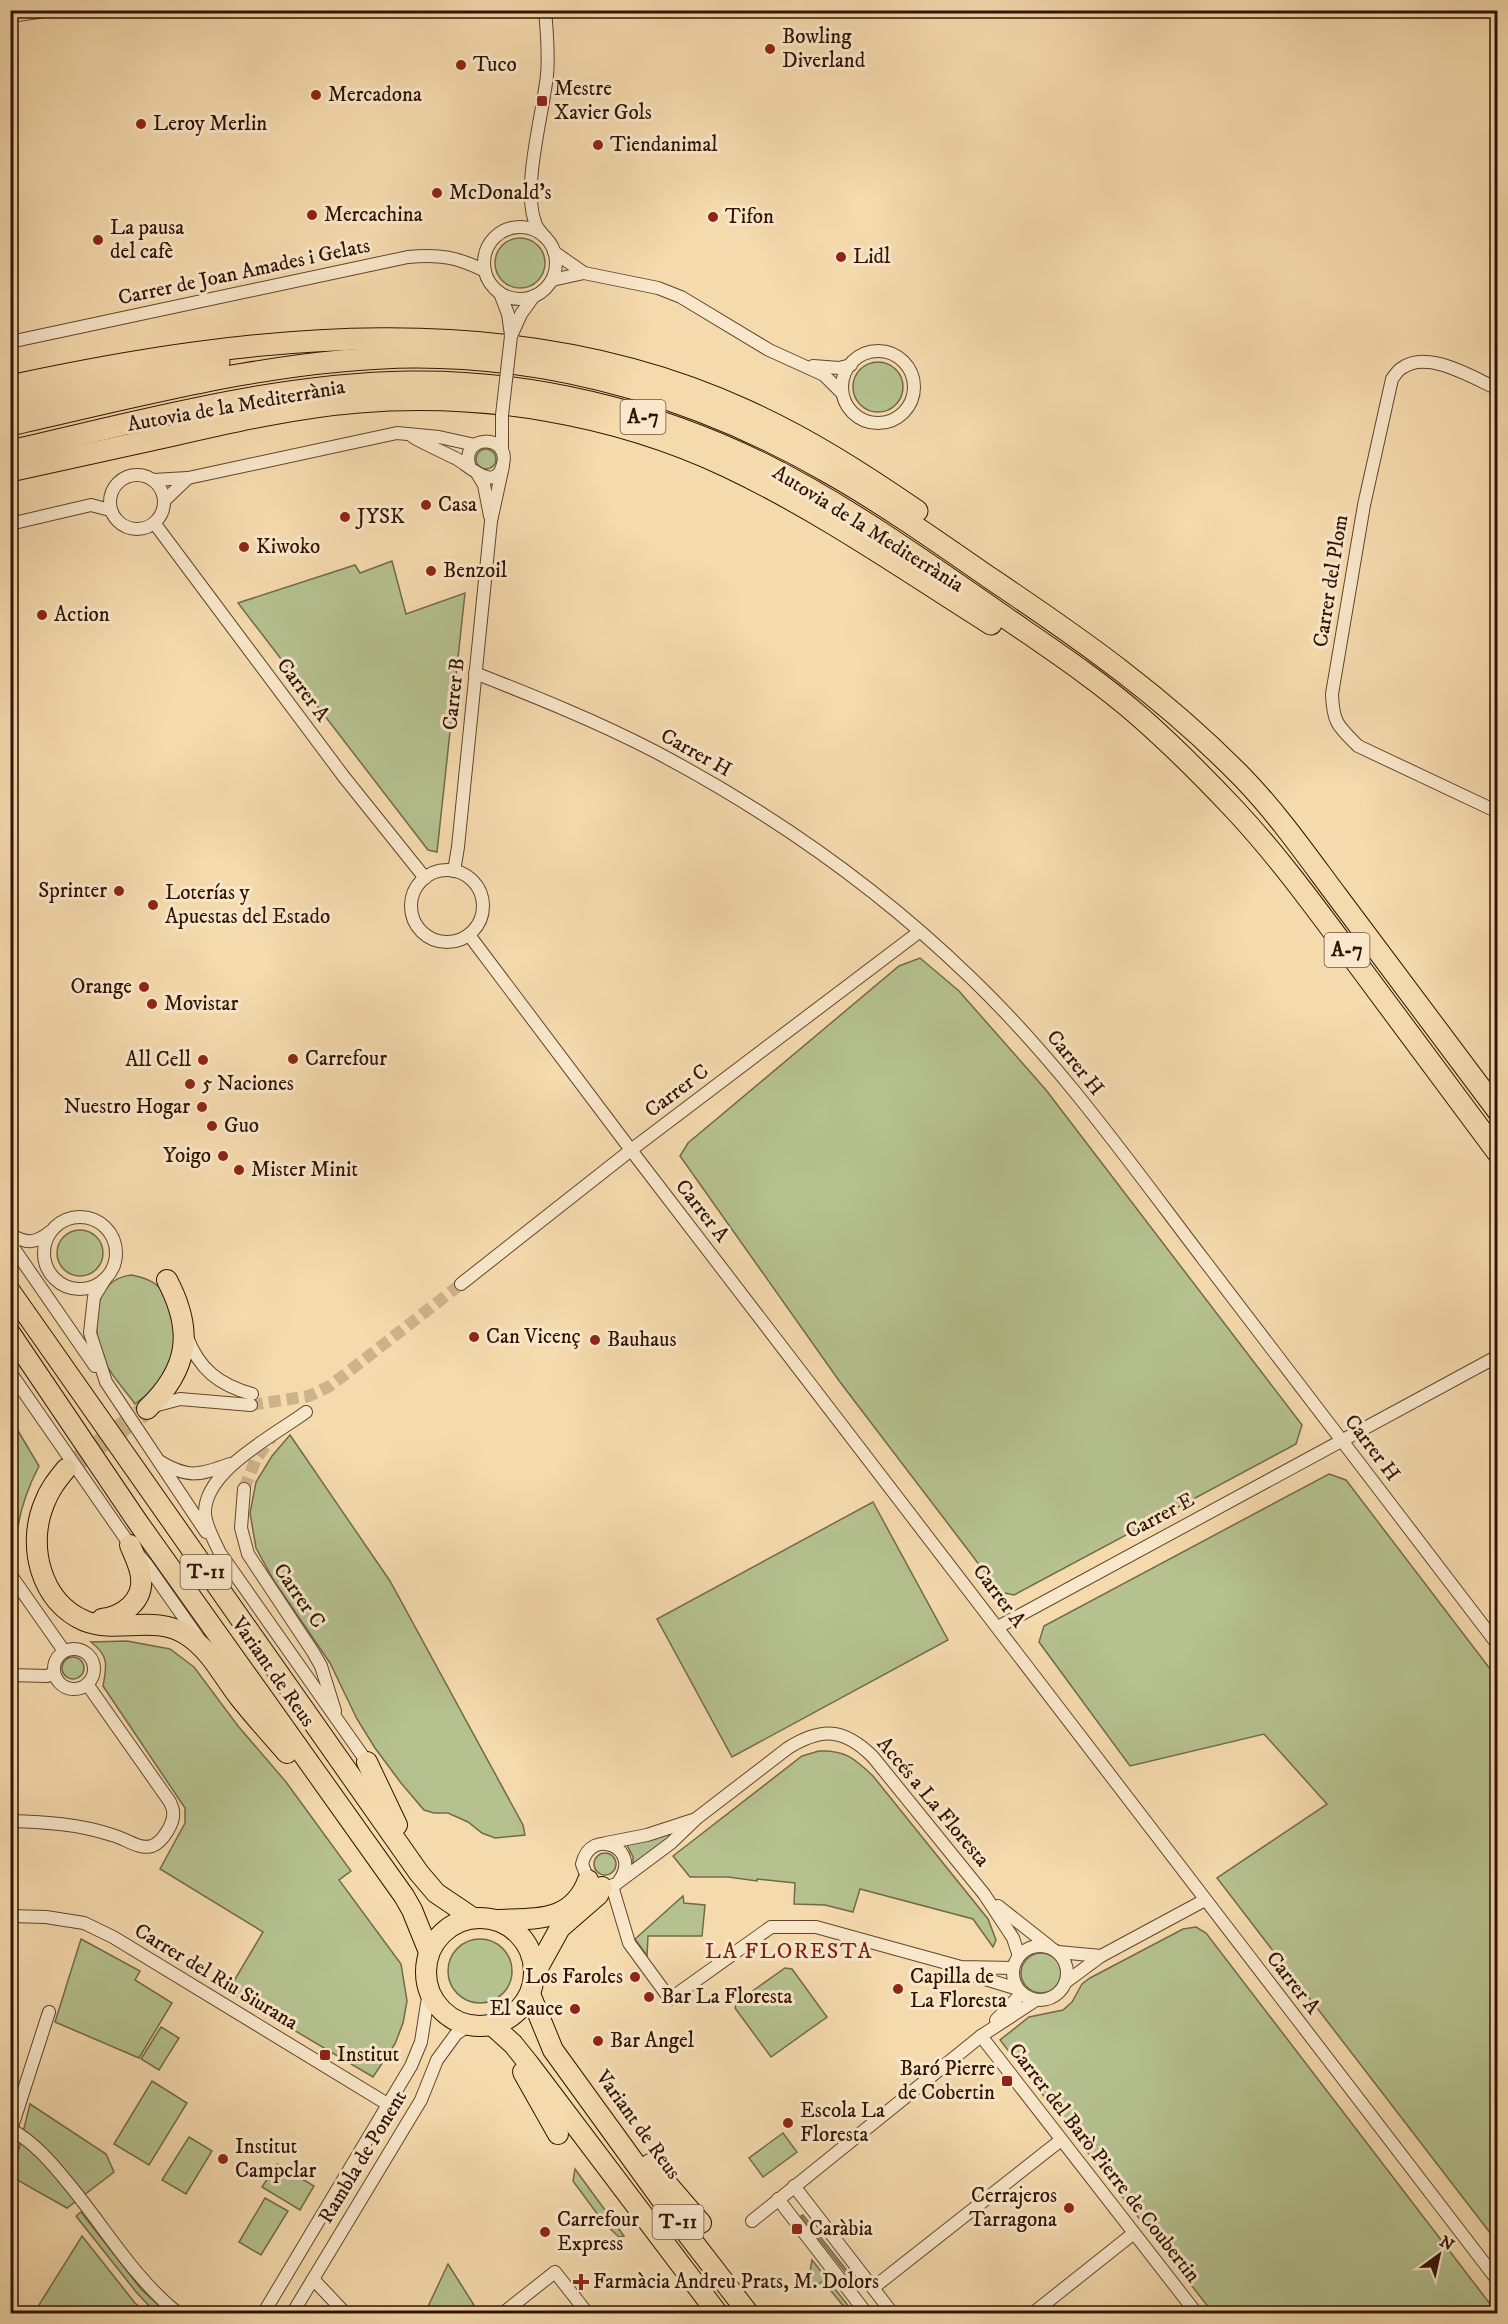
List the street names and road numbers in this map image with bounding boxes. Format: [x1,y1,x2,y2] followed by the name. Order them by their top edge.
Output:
[116,233,372,311] street label: Carrer de Joan Amades i Gelats
[125,374,347,438] street label: Autovia de la Mediterrània
[620,400,666,434] road number: A-7
[768,460,969,599] street label: Autovia de la Mediterrània
[1308,513,1354,649] street label: Carrer del Plom
[271,653,336,727] street label: Carrer A
[437,656,471,732] street label: Carrer B
[656,723,736,783] street label: Carrer H
[1324,933,1370,967] road number: A-7
[1041,1025,1109,1101] street label: Carrer H
[640,1059,714,1123] street label: Carrer C
[669,1174,735,1248] street label: Carrer A
[1338,1409,1406,1487] street label: Carrer H
[1121,1487,1199,1545] street label: Carrer E
[180,1555,232,1589] road number: T-11
[267,1558,331,1634] street label: Carrer C
[967,1559,1032,1633] street label: Carrer A
[225,1611,321,1732] street label: Variant de Reus
[871,1732,995,1872] street label: Accés a La Floresta
[129,1918,303,2036] street label: Carrer del Riu Siurana
[1260,1946,1326,2020] street label: Carrer A
[1002,2038,1206,2288] street label: Carrer del Barò Pierre de Coubertin
[589,2065,686,2185] street label: Variant de Reus
[313,2085,413,2228] street label: Rambla de Ponent
[652,2205,704,2239] road number: T-11

